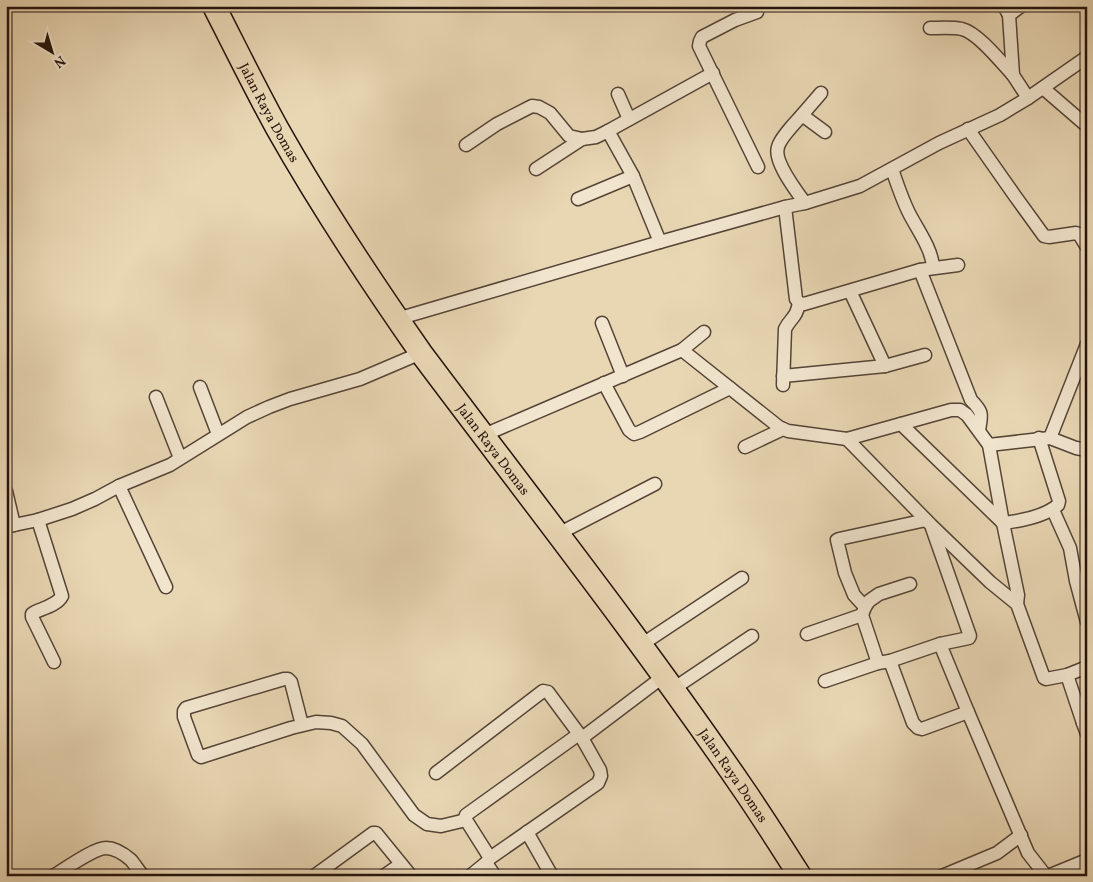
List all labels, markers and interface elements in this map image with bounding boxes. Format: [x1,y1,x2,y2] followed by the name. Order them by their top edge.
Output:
[28,28,78,78] north arrow
[49,50,69,72] text: N
[233,60,303,166] street label: Jalan Raya Domas
[451,400,533,500] street label: Jalan Raya Domas
[693,725,771,827] street label: Jalan Raya Domas

